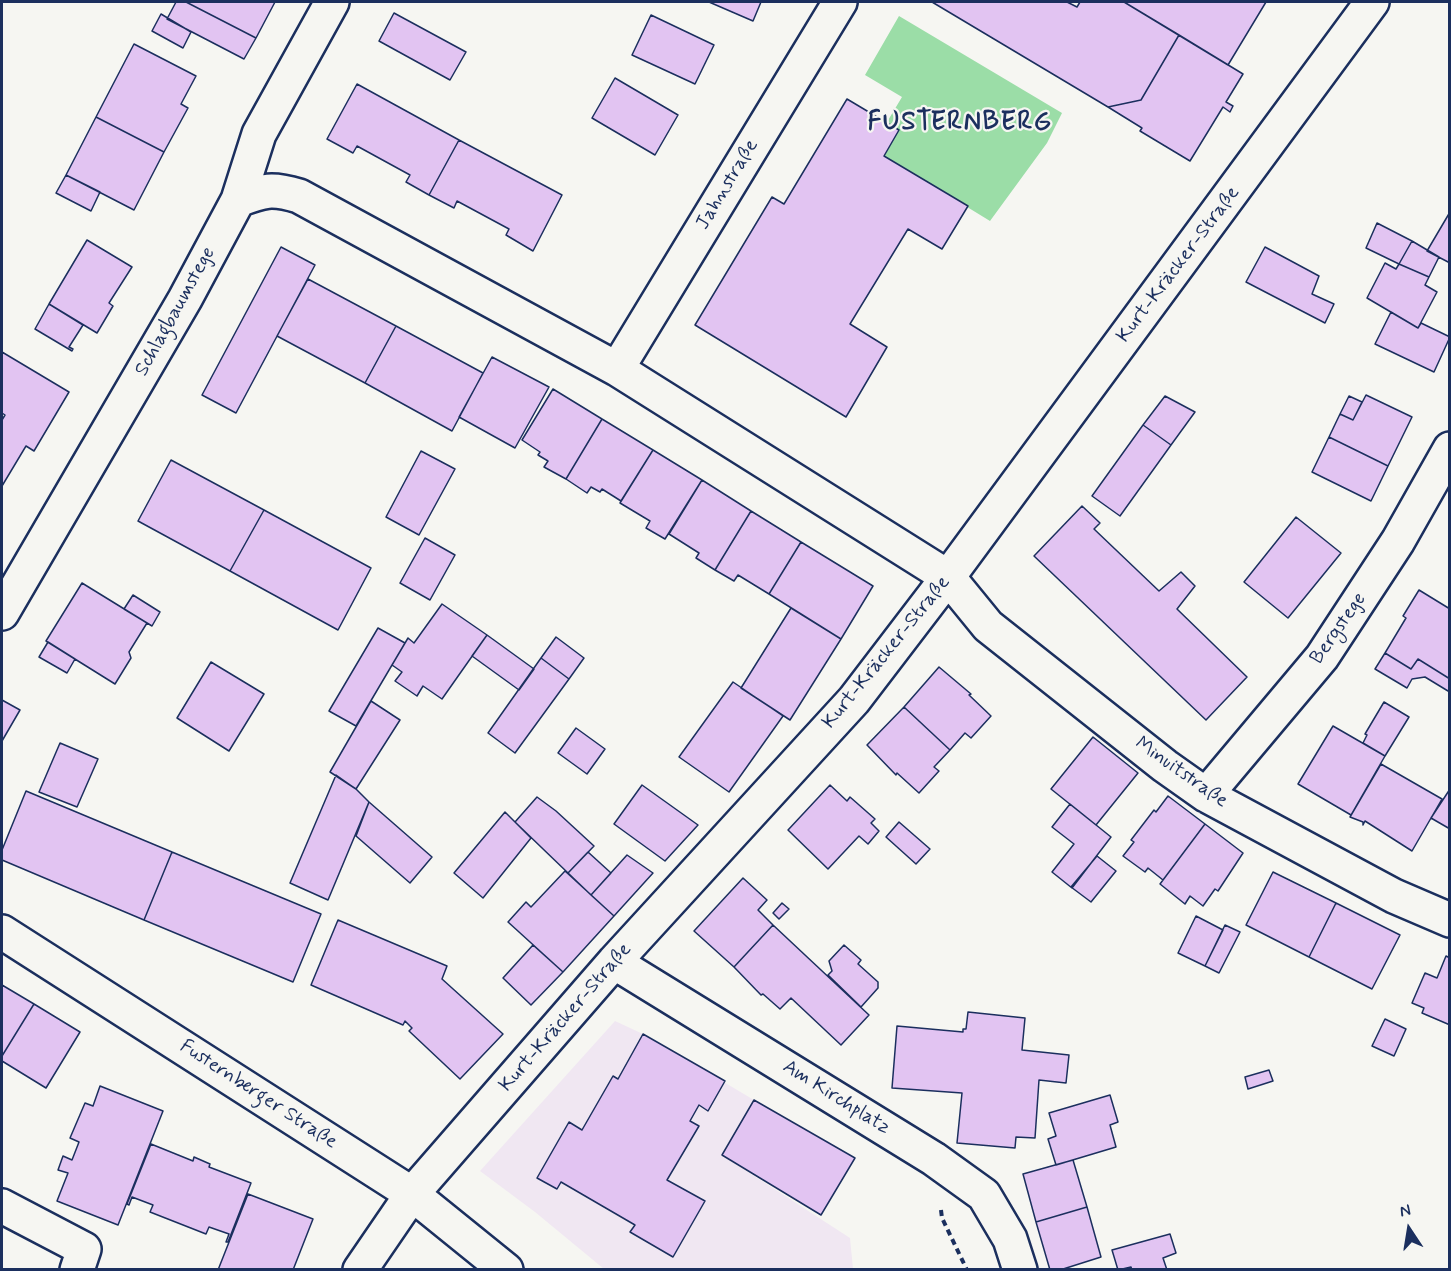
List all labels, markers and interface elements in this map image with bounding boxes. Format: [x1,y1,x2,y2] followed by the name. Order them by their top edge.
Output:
[863,108,1057,140] district label: FUSTERNBERG
[692,135,764,235] street label: Jahnstraße
[1112,182,1246,348] street label: Kurt-Kräcker-Straße
[131,243,221,381] street label: Schlagbaumstege
[818,572,956,734] street label: Kurt-Kräcker-Straße
[1306,589,1372,669] street label: Bergstege
[1130,732,1232,814] street label: Minuitstraße
[495,939,637,1097] street label: Kurt-Kräcker-Straße
[175,1035,341,1155] street label: Fusternberger Straße
[778,1055,894,1141] street label: Am Kirchplatz
[1379,1199,1439,1259] north arrow
[1398,1200,1413,1222] text: N

